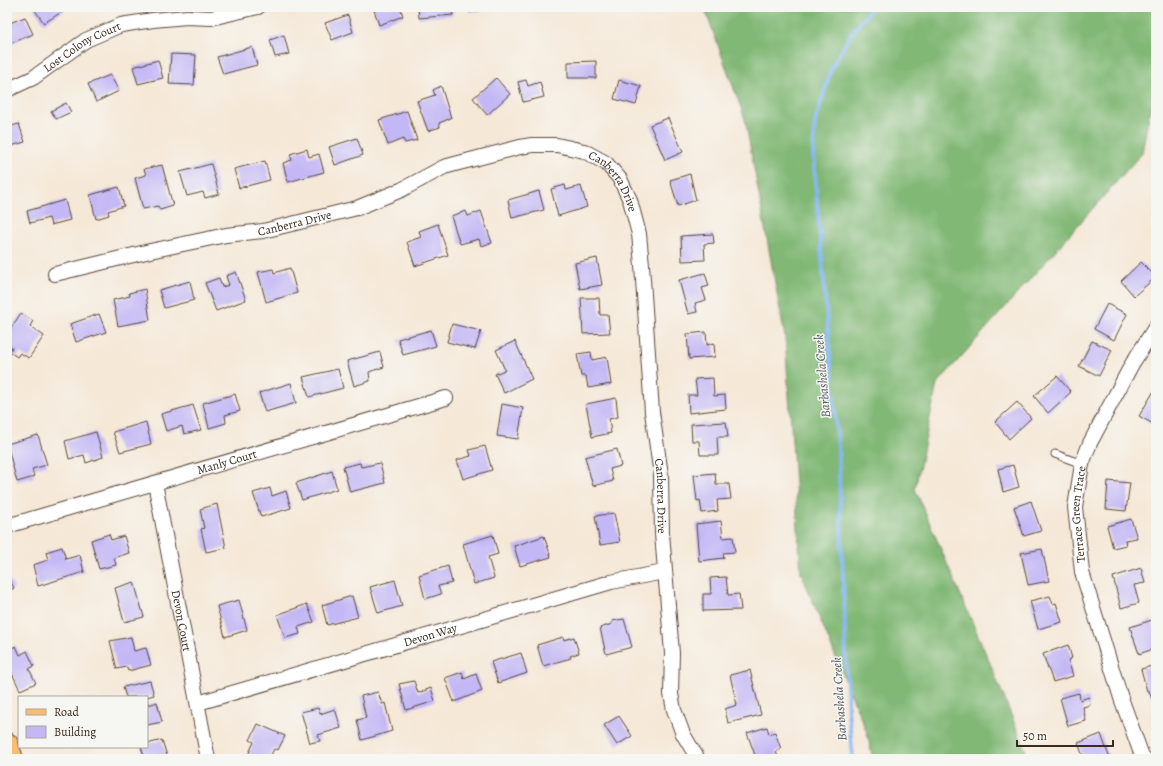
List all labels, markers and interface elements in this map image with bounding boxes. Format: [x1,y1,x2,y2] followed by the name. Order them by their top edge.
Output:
[40,18,123,76] street label: Lost Colony Court
[586,147,641,214] street label: Canberra Drive
[257,207,333,240] street label: Canberra Drive
[810,333,834,418] water label: Barbashela Creek
[195,446,259,478] street label: Manly Court
[651,457,670,534] street label: Canberra Drive
[1067,465,1090,563] street label: Terrace Green Trace
[168,588,195,653] street label: Devon Court
[402,619,459,650] street label: Devon Way
[828,657,850,741] water label: Barbashela Creek
[18,696,148,748] legend
[54,704,80,720] text: Road
[1017,722,1113,748] scale bar
[54,724,96,740] text: Building
[1023,728,1047,744] text: 50 m

